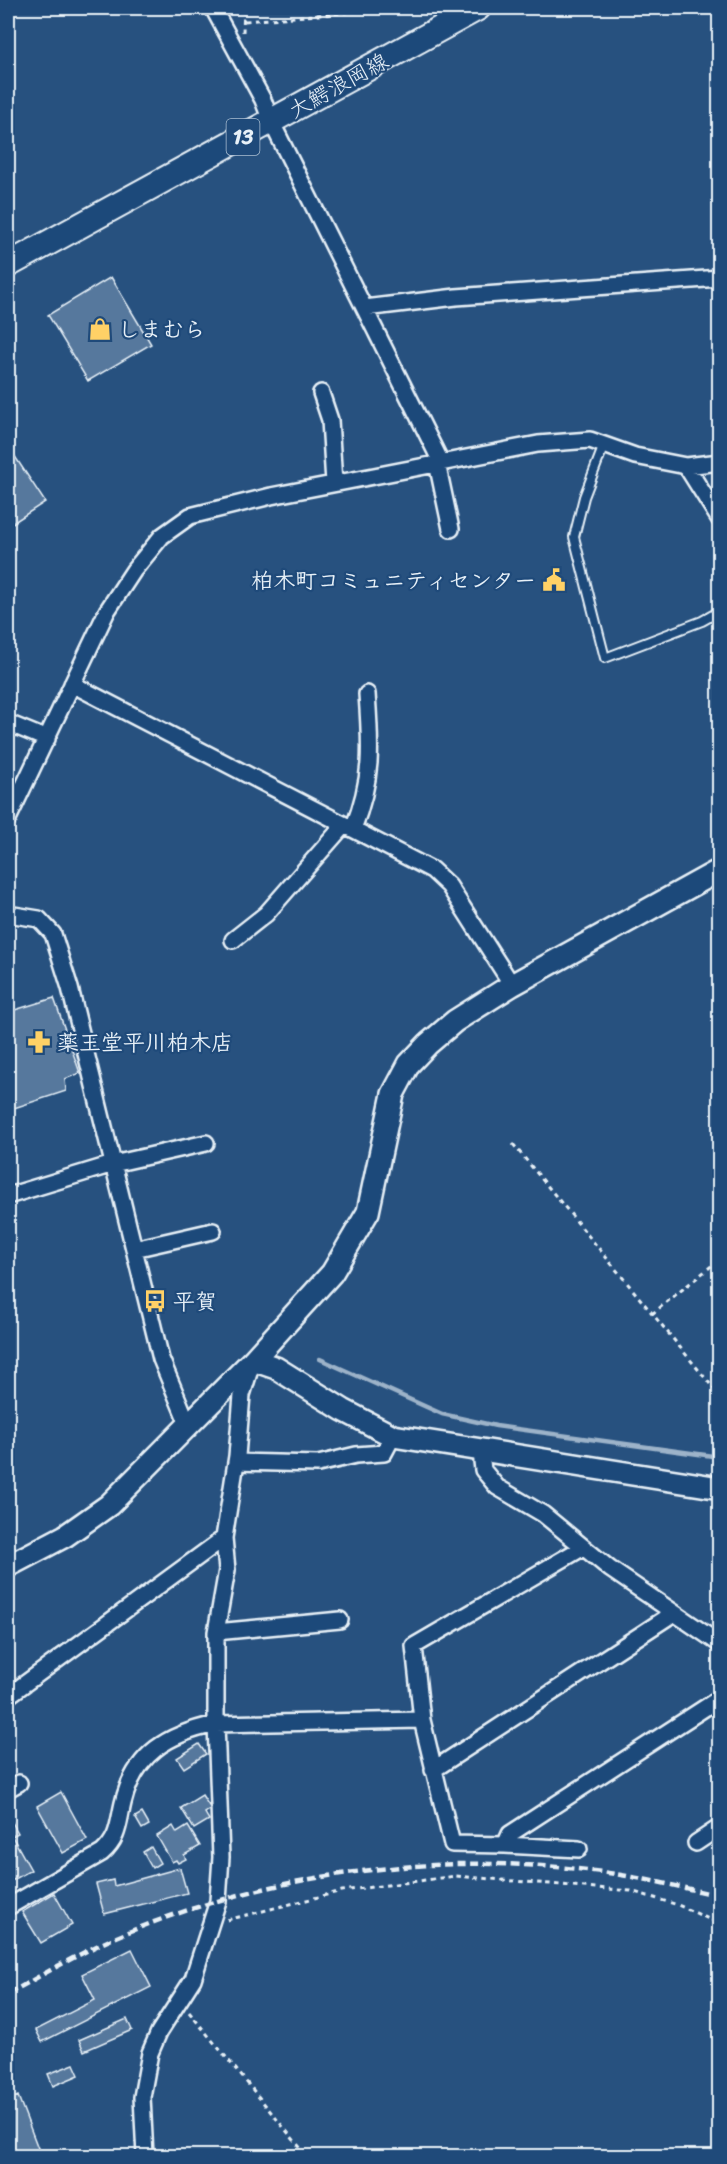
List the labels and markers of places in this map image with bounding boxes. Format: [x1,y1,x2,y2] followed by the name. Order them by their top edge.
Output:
[118,310,206,349] place label: しまむら
[87,316,113,342] shop icon: しまむら
[251,561,536,600] place label: 柏木町コミュニティセンター
[541,567,567,593] public building icon: 柏木町コミュニティセンター
[57,1023,233,1062] place label: 薬王堂平川柏木店
[26,1029,52,1055] pharmacy icon: 薬王堂平川柏木店
[173,1282,217,1321] place label: 平賀
[142,1288,168,1314] bus stop icon: 平賀

